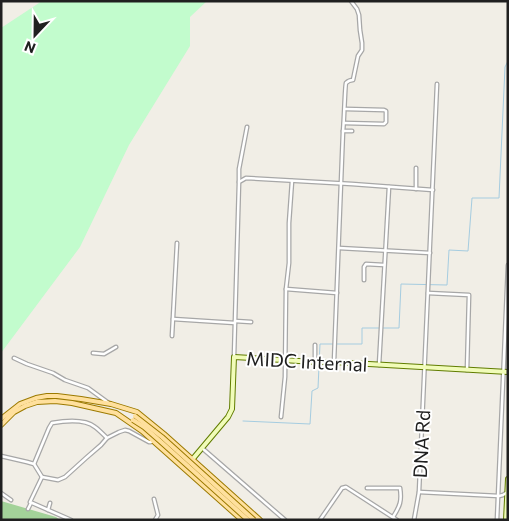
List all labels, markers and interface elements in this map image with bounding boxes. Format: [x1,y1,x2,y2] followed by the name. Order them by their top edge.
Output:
[10,10,60,60] north arrow
[22,38,38,57] text: N
[246,346,368,376] street label: MIDC Internal
[408,409,434,479] street label: DNA Rd

